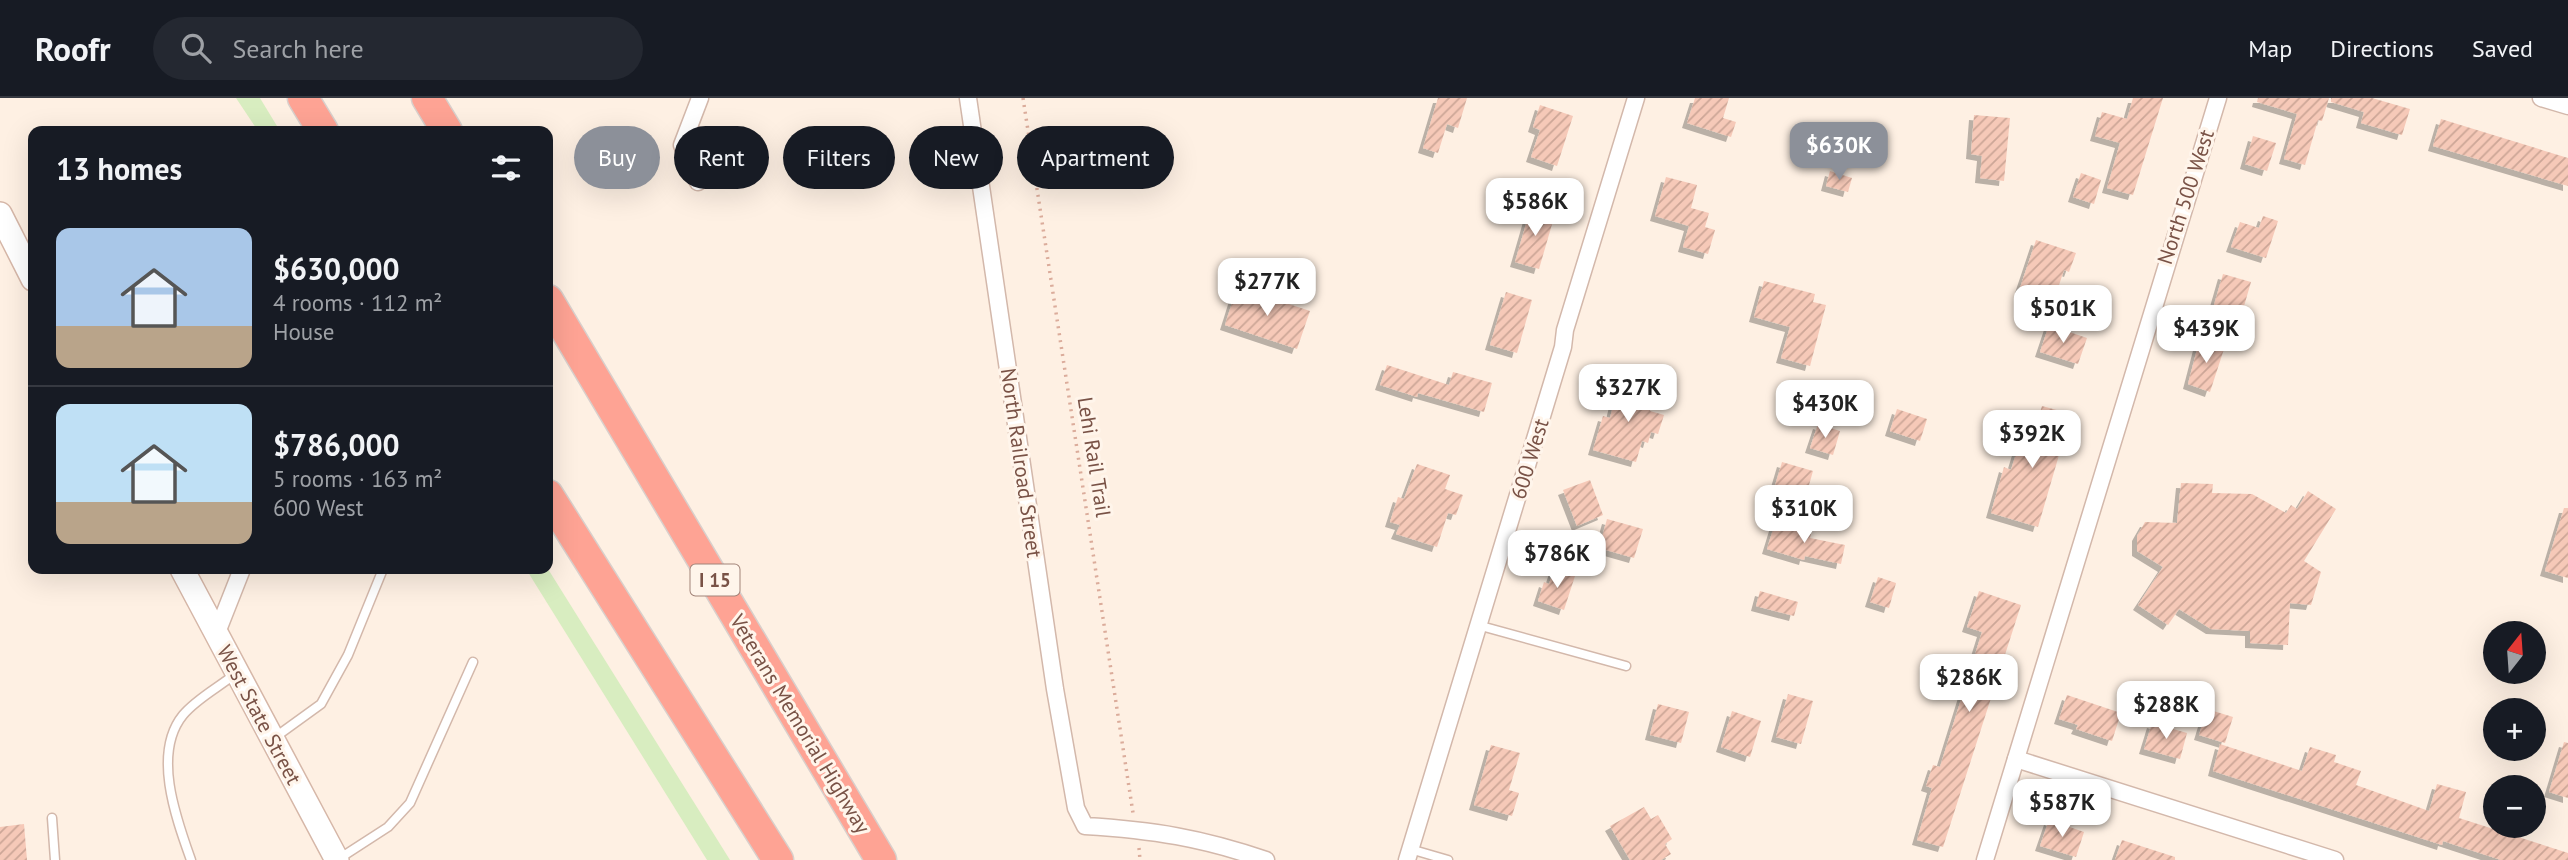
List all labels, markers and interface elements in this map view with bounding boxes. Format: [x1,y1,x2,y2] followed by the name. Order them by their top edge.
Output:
[153,17,643,80] search box
[35,27,111,70] text: Roofr
[177,29,215,67] icon: search
[233,32,364,65] text: Search here
[2248,33,2292,64] text: Map
[2330,33,2434,64] text: Directions
[2472,33,2533,64] text: Saved
[1790,122,1888,182] pin: $630K
[574,126,660,189] chip: Buy
[674,126,769,189] chip: Rent
[783,126,895,189] chip: Filters
[909,126,1003,189] chip: New
[1017,126,1174,189] chip: Apartment
[2151,126,2220,268] street label: North 500 West
[1806,130,1872,159] text: $630K
[56,149,182,188] text: 13 homes
[487,149,525,187] icon: filters
[1486,178,1584,238] pin: $586K
[1502,186,1568,215] text: $586K
[273,249,400,288] text: $630,000
[112,256,196,340] icon: home
[1218,258,1316,318] pin: $277K
[1234,266,1300,295] text: $277K
[2014,286,2112,345] pin: $501K
[273,288,442,317] text: 4 rooms · 112 m²
[2030,293,2096,322] text: $501K
[2157,306,2255,365] pin: $439K
[2173,313,2239,342] text: $439K
[273,317,335,346] text: House
[1579,364,1677,424] pin: $327K
[995,366,1048,559] street label: North Railroad Street
[1595,372,1661,401] text: $327K
[1776,380,1874,440] pin: $430K
[1792,388,1858,417] text: $430K
[1072,395,1117,519] street label: Lehi Rail Trail
[1983,410,2081,470] pin: $392K
[1505,415,1555,502] street label: 600 West
[1999,418,2065,447] text: $392K
[273,425,400,464] text: $786,000
[112,432,196,516] icon: home
[273,464,442,493] text: 5 rooms · 163 m²
[1755,486,1853,545] pin: $310K
[273,493,364,522] text: 600 West
[1771,493,1837,522] text: $310K
[1508,531,1606,590] pin: $786K
[1524,538,1590,567] text: $786K
[690,565,740,596] road number: I 15
[724,608,877,838] street label: Veterans Memorial Highway
[2483,621,2546,684] north arrow
[2483,621,2546,838] map controls
[211,640,308,789] street label: West State Street
[1920,654,2018,714] pin: $286K
[1936,662,2002,691] text: $286K
[2117,682,2215,741] pin: $288K
[2133,689,2199,718] text: $288K
[2483,698,2546,761] button: +
[2483,775,2546,838] button: −
[2013,780,2111,839] pin: $587K
[2029,787,2095,816] text: $587K

